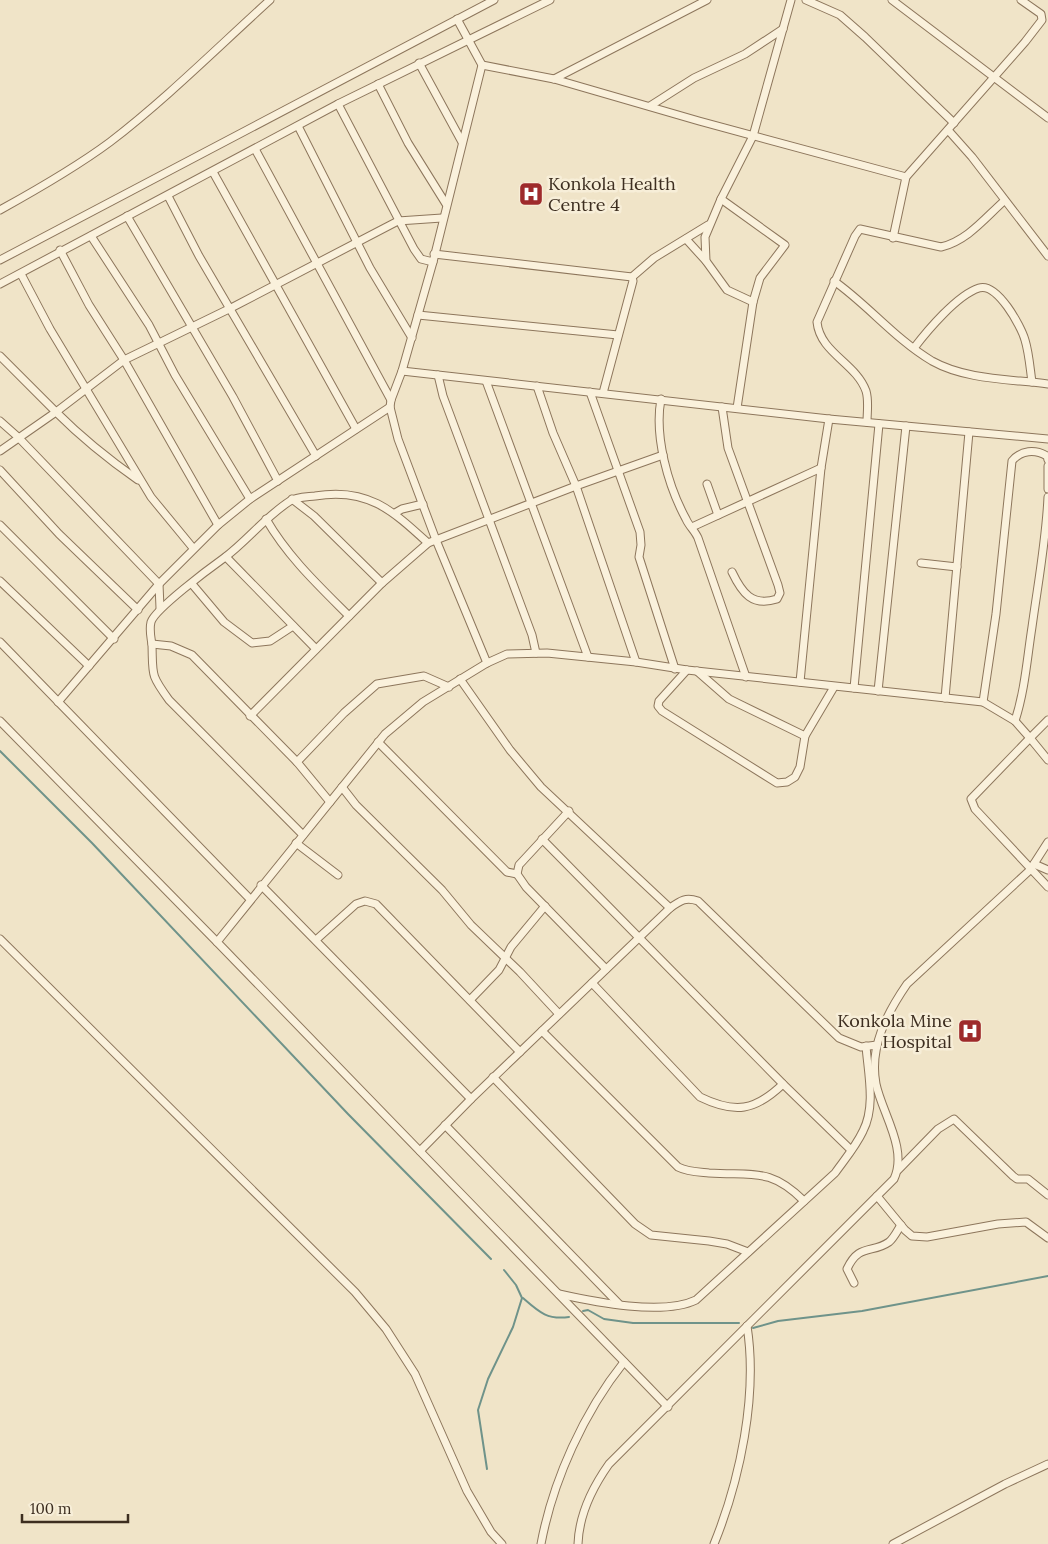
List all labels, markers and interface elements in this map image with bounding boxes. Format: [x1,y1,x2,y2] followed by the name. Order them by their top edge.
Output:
[548,172,676,216] place label: Konkola Health Centre 4
[518,181,544,207] hospital icon: Konkola Health Centre 4
[837,1009,952,1053] place label: Konkola Mine Hospital
[957,1018,983,1044] hospital icon: Konkola Mine Hospital
[22,1492,129,1524] scale bar
[30,1499,71,1518] text: 100 m

